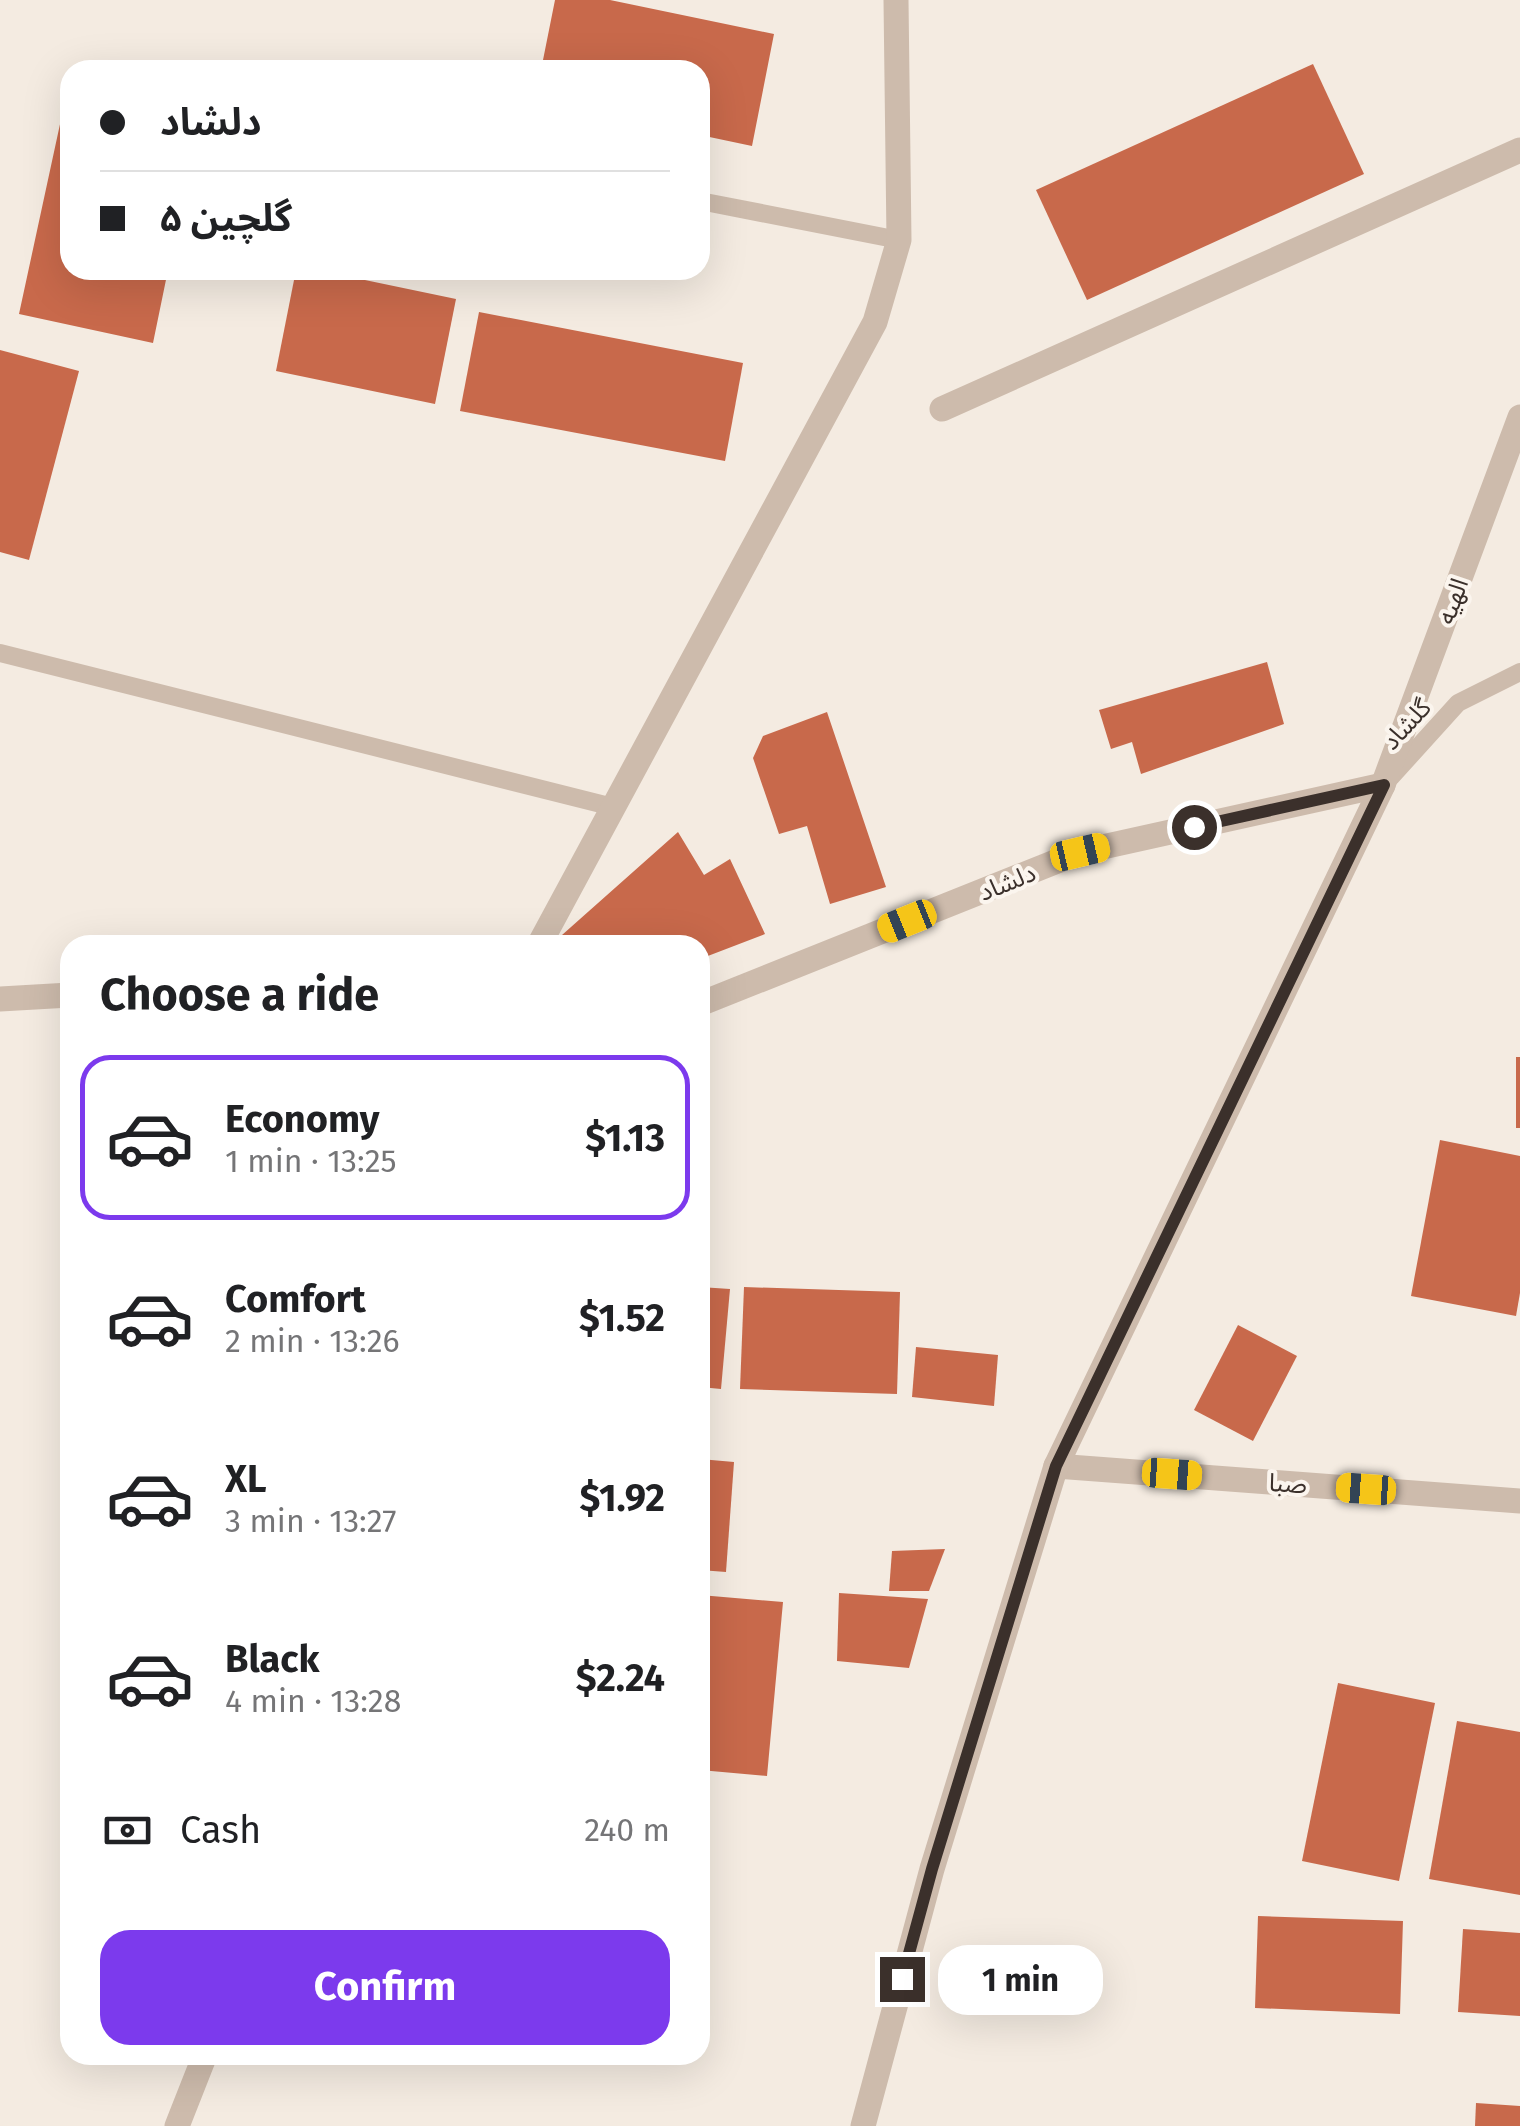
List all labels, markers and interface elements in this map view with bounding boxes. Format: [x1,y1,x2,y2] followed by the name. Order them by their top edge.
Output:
[160,99,261,145] text: دلشاد
[160,195,292,241] text: گلچین ۵
[1431,574,1475,628] street label: الهیه
[1376,693,1438,756] street label: گلشاد
[1172,805,1217,850] route start
[1047,831,1113,873] car
[974,858,1040,908] street label: دلشاد
[874,896,940,946] car
[100,968,379,1022] text: Choose a ride
[105,1093,195,1183] icon: car
[225,1096,380,1142] text: Economy
[585,1115,665,1161] text: $1.13
[225,1142,397,1180] text: 1 min · 13:25
[105,1273,195,1363] icon: car
[225,1276,366,1322] text: Comfort
[579,1295,665,1341] text: $1.52
[225,1322,400,1360] text: 2 min · 13:26
[105,1453,195,1543] icon: car
[225,1456,267,1502] text: XL
[1141,1457,1203,1491] car
[1268,1468,1308,1500] street label: صبا
[1335,1472,1397,1506] car
[579,1475,665,1521] text: $1.92
[225,1502,397,1540] text: 3 min · 13:27
[105,1633,195,1723] icon: car
[225,1636,320,1682] text: Black
[576,1655,665,1701] text: $2.24
[225,1682,401,1720] text: 4 min · 13:28
[100,1803,155,1858] icon: cash
[180,1807,261,1853] text: Cash
[584,1811,670,1849] text: 240 m
[100,1930,670,2045] button: Confirm
[937,1944,1102,2014] callout: 1 min
[880,1957,925,2002] route end
[982,1961,1059,1999] text: 1 min

